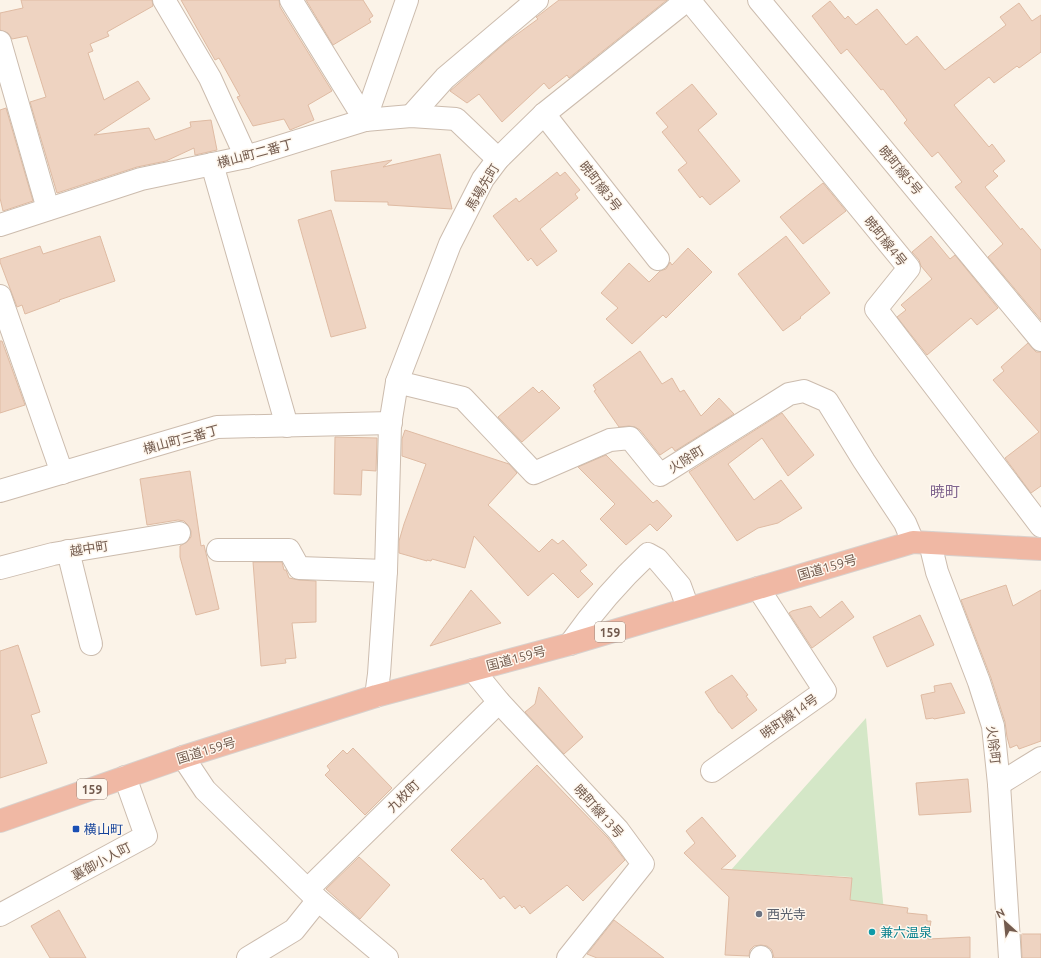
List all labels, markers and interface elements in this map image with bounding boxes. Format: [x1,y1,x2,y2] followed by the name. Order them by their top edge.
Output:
[216,136,294,170] street label: 横山町二番丁
[877,143,925,197] street label: 暁町線5号
[577,158,625,214] street label: 暁町線3号
[463,161,501,213] street label: 馬場先町
[862,214,910,268] street label: 暁町線4号
[142,422,220,456] street label: 横山町三番丁
[666,443,706,475] street label: 火除町
[930,483,960,500] district label: 暁町
[69,538,109,558] street label: 越中町
[796,552,858,582] street label: 国道159号
[595,622,625,642] road number: 159
[485,643,547,673] street label: 国道159号
[758,691,820,741] street label: 暁町線14号
[985,725,1003,765] street label: 火除町
[175,734,237,766] street label: 国道159号
[384,777,422,815] street label: 九枚町
[77,779,107,799] road number: 159
[571,782,627,840] street label: 暁町線13号
[84,822,123,836] place label: 横山町
[71,824,81,834] marker: 横山町
[69,840,133,882] street label: 裏御小人町
[985,902,1025,942] north arrow
[994,906,1007,920] text: N
[767,907,806,921] place label: 西光寺
[754,909,764,919] marker: 西光寺
[880,925,932,939] place label: 兼六温泉
[867,927,877,937] marker: 兼六温泉

